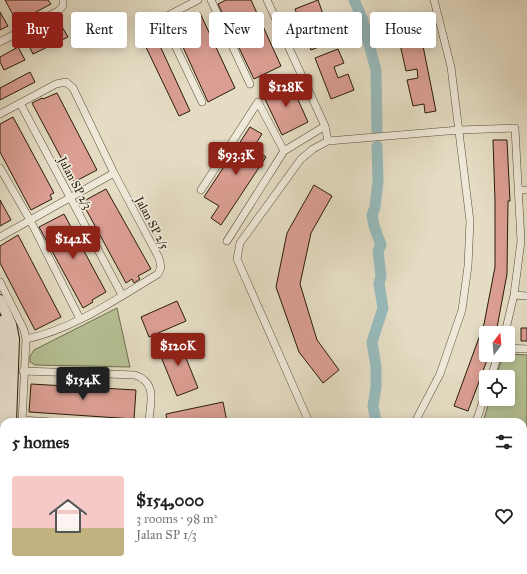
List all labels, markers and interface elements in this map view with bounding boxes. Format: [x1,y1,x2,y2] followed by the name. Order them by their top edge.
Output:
[12,12,63,48] chip: Buy
[71,12,127,48] chip: Rent
[135,12,201,48] chip: Filters
[209,12,264,48] chip: New
[272,12,362,48] chip: Apartment
[370,12,436,48] chip: House
[258,74,314,108] pin: $128K
[268,79,304,95] text: $128K
[203,142,269,176] pin: $93.3K
[217,147,255,163] text: $93.3K
[54,153,95,212] street label: Jalan SP 2/3
[130,192,172,253] street label: Jalan SP 2/5
[45,226,101,260] pin: $142K
[55,231,91,247] text: $142K
[479,326,515,362] north arrow
[479,326,515,406] map controls
[150,333,206,367] pin: $120K
[160,338,196,354] text: $120K
[55,367,111,401] pin: $154K
[479,370,515,406] button: locate
[65,372,101,388] text: $154K
[493,431,515,453] icon: filters
[12,432,69,453] text: 5 homes
[136,490,204,511] text: $154,000
[44,492,92,540] icon: home
[493,505,515,527] icon: heart
[136,511,218,527] text: 3 rooms · 98 m²
[136,527,197,543] text: Jalan SP 1/3

